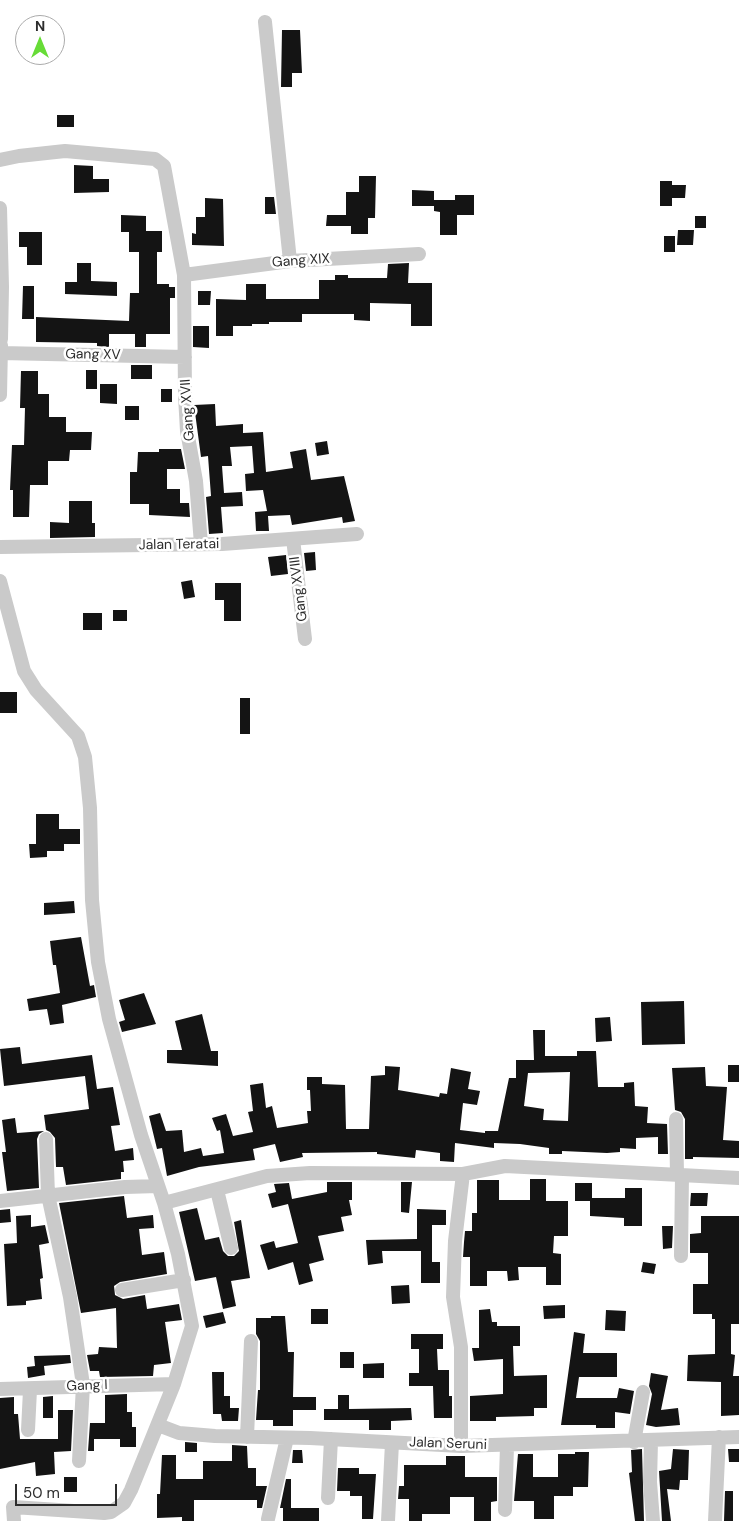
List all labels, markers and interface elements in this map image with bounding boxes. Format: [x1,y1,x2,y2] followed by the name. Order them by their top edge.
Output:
[15,15,65,65] north arrow
[35,17,45,35] text: N
[272,251,330,271] street label: Gang XIX
[65,346,121,364] street label: Gang XV
[177,378,199,442] street label: Gang XVII
[138,536,220,554] street label: Jalan Teratai
[287,556,311,622] street label: Gang XVIII
[66,1377,108,1395] street label: Gang I
[409,1434,487,1454] street label: Jalan Seruni
[18,1474,120,1506] scale bar
[23,1483,60,1503] text: 50 m

